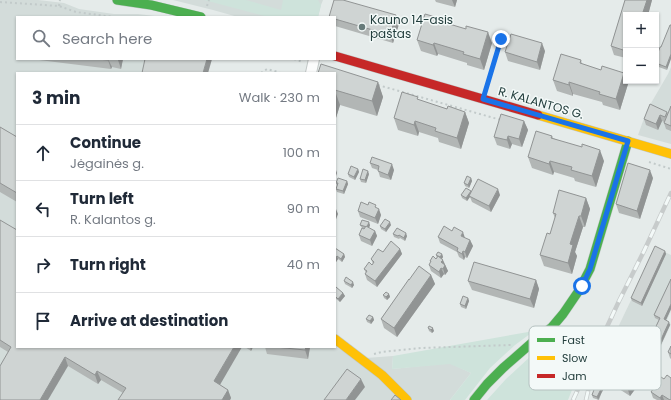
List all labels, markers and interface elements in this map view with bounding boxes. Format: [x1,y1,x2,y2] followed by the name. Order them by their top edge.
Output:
[370,11,453,42] place label: Kauno 14-asis paštas
[623,12,659,84] map controls
[623,12,659,48] button: +
[16,16,336,60] search box
[357,22,367,32] marker: Kauno 14-asis paštas
[30,27,52,49] icon: search
[62,28,152,49] text: Search here
[492,30,510,48] route end
[623,48,659,84] button: −
[496,82,586,123] street label: R. KALANTOS G.
[32,86,80,110] text: 3 min
[239,88,320,107] text: Walk · 230 m
[70,132,141,153] text: Continue
[32,142,54,164] icon: ahead
[283,143,320,162] text: 100 m
[70,154,144,173] text: Jėgainės g.
[70,188,134,209] text: Turn left
[32,198,54,220] icon: left
[287,199,320,218] text: 90 m
[70,210,156,229] text: R. Kalantos g.
[32,254,54,276] icon: right
[70,254,146,275] text: Turn right
[287,255,320,274] text: 40 m
[573,277,591,295] route start
[32,310,54,332] icon: arrive
[70,310,228,331] text: Arrive at destination
[529,326,661,390] legend
[562,332,585,348] text: Fast
[562,350,587,366] text: Slow
[562,368,587,384] text: Jam

